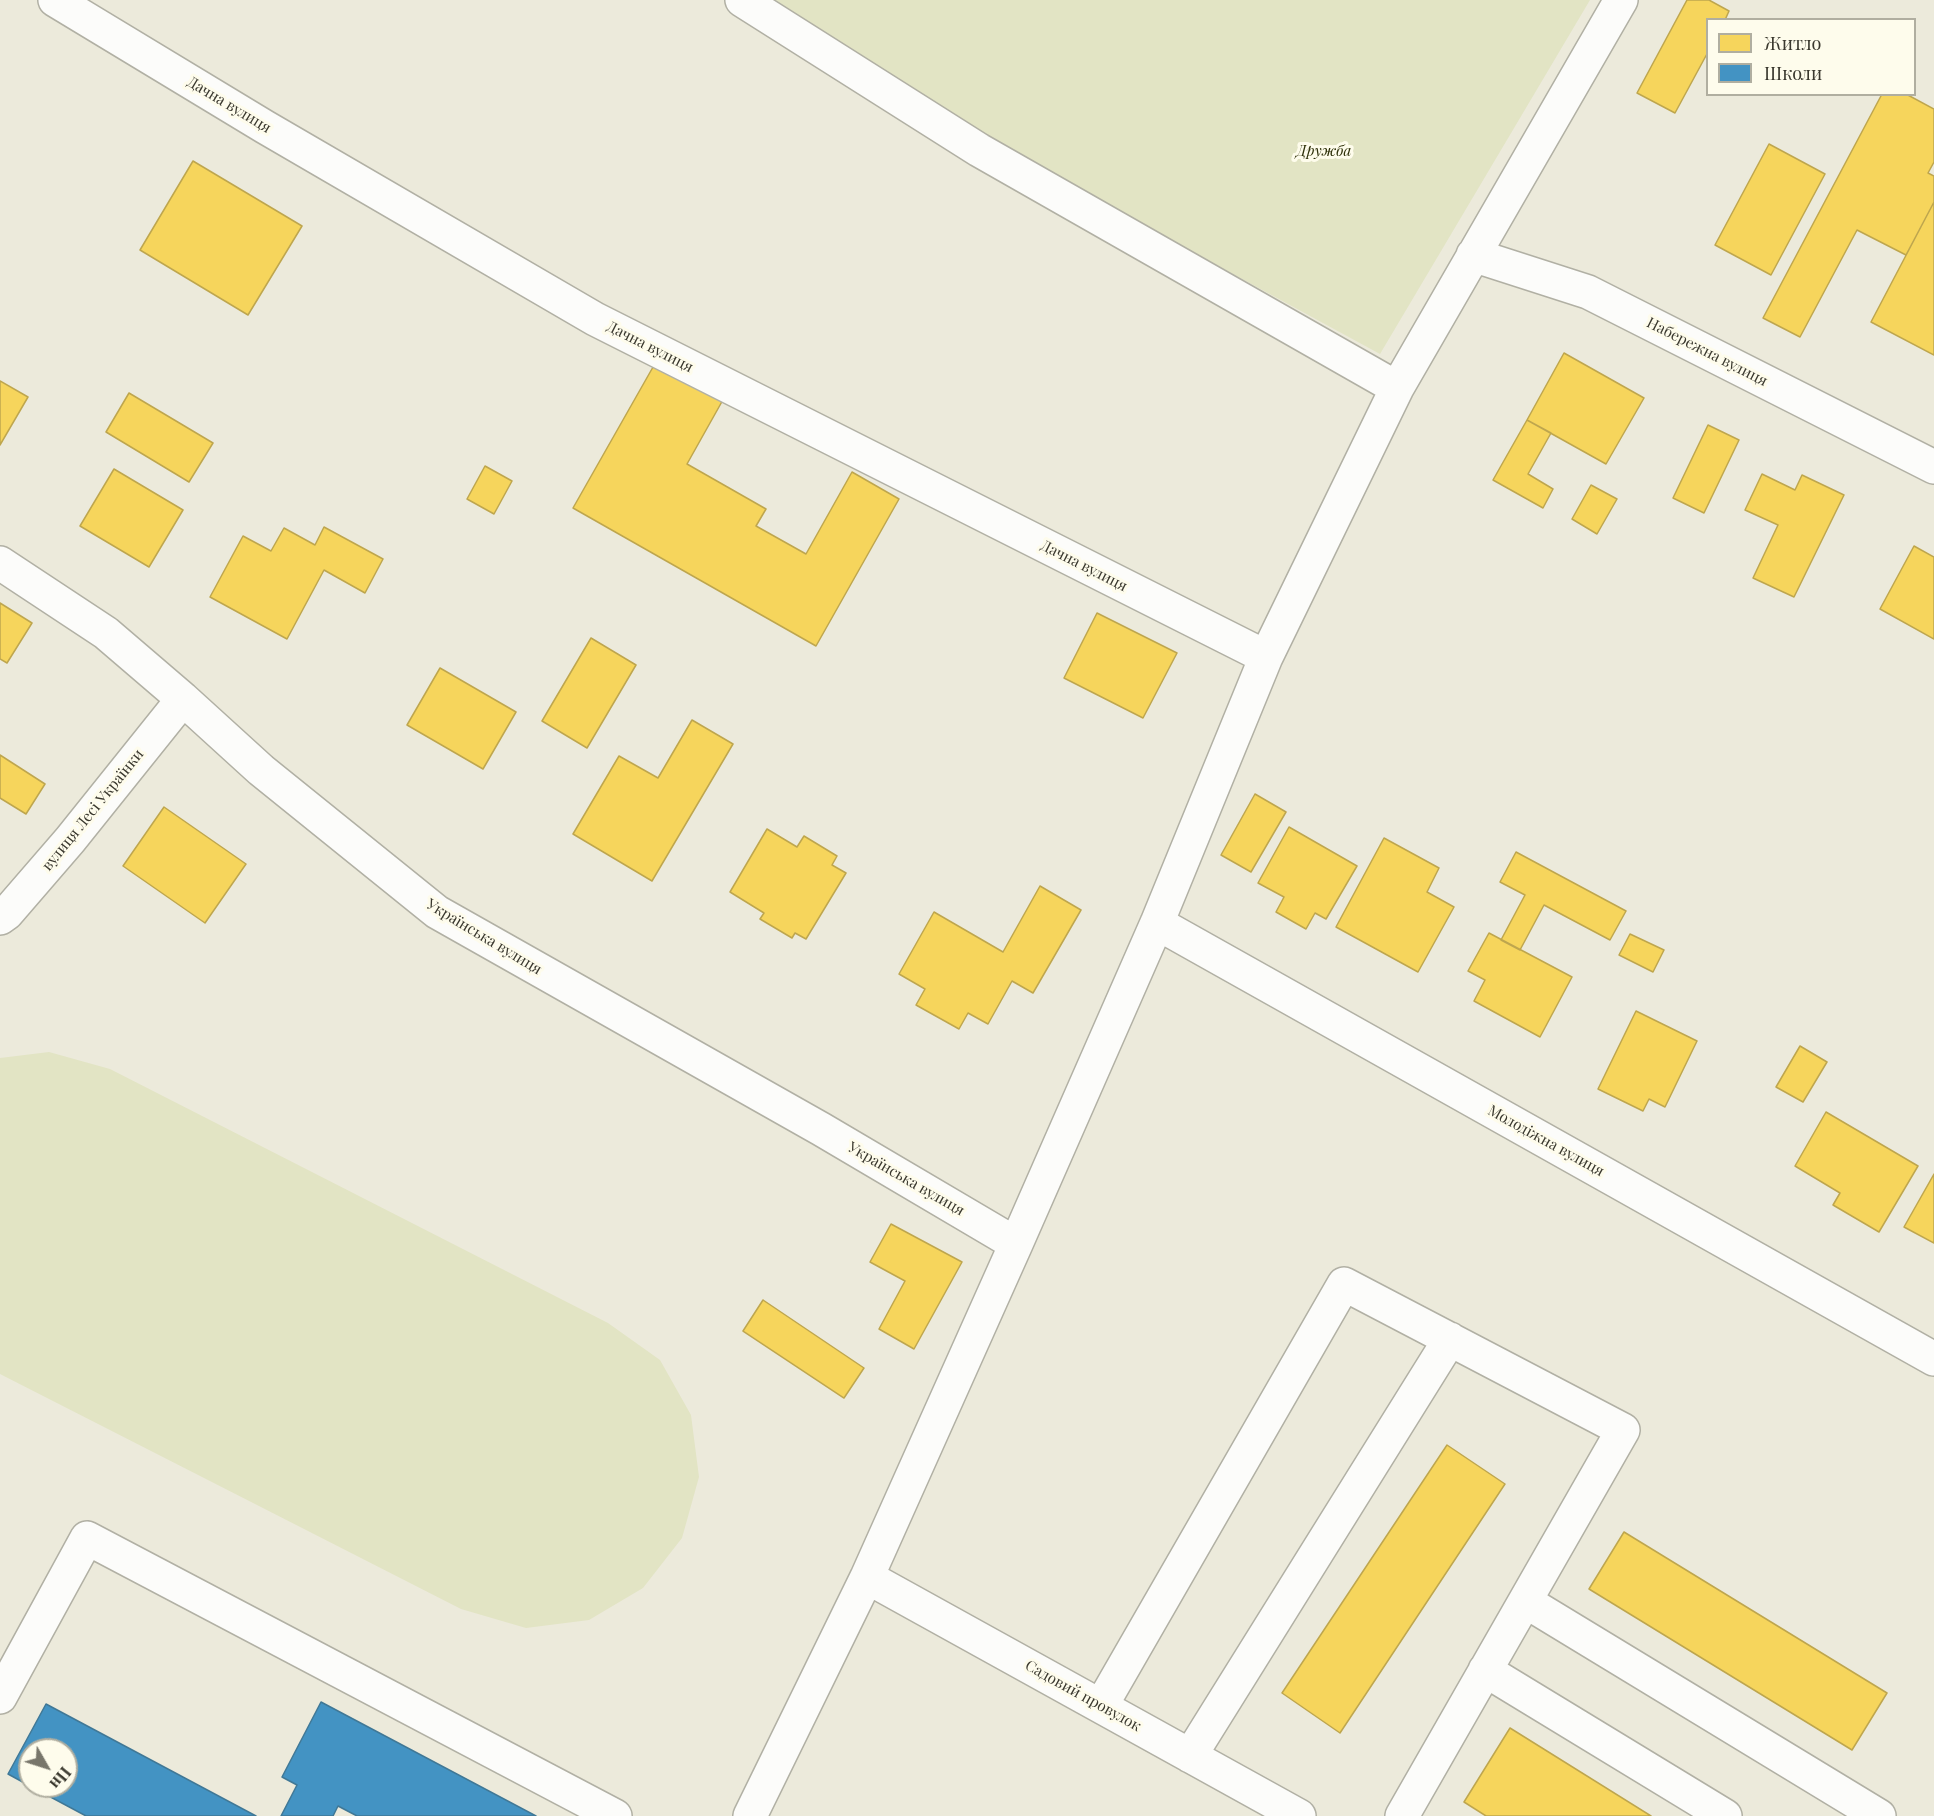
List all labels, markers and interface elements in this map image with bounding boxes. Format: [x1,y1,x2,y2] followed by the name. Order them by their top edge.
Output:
[1706,18,1916,96] legend
[1764,31,1821,55] text: Житло
[1764,61,1822,85] text: Школи
[184,73,274,137] street label: Дачна вулиця
[1297,142,1351,160] park label: Дружба
[1644,314,1770,390] street label: Набережна вулиця
[604,318,696,376] street label: Дачна вулиця
[1038,537,1130,595] street label: Дачна вулиця
[38,745,148,875] street label: вулиця Лесі Українки
[423,895,545,979] street label: Українська вулиця
[1485,1102,1607,1180] street label: Молодіжна вулиця
[845,1138,967,1220] street label: Українська вулиця
[1022,1657,1144,1735] street label: Садовий провулок
[18,1738,78,1798] north arrow
[45,1763,76,1794] text: Пн

